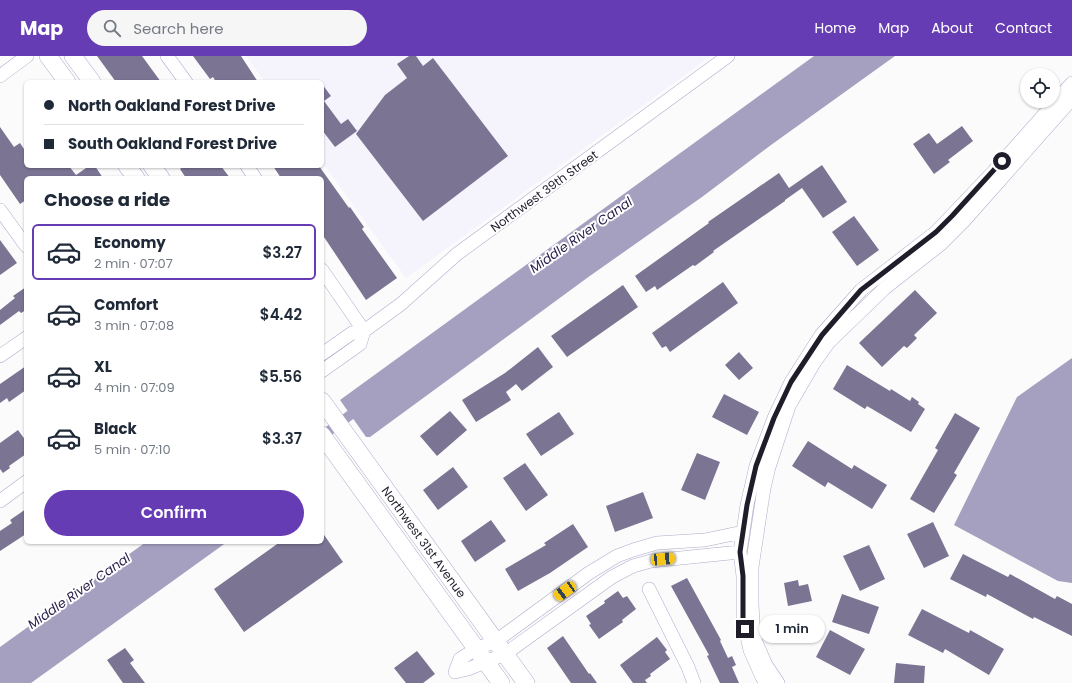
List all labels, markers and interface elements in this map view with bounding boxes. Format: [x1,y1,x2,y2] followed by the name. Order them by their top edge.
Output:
[87,10,367,46] search box
[20,15,63,42] text: Map
[101,17,123,39] icon: search
[133,18,224,39] text: Search here
[814,18,856,38] text: Home
[878,18,909,38] text: Map
[931,18,973,38] text: About
[995,18,1052,38] text: Contact
[1020,68,1060,108] map controls
[1020,68,1060,108] button: locate
[68,95,275,116] text: North Oakland Forest Drive
[68,133,277,154] text: South Oakland Forest Drive
[487,146,601,236] street label: Northwest 39th Street
[993,152,1011,170] route start
[44,187,170,212] text: Choose a ride
[526,192,637,278] water label: Middle River Canal
[94,232,166,253] text: Economy
[46,234,82,270] icon: car
[262,242,302,263] text: $3.27
[94,254,173,273] text: 2 min · 07:07
[94,294,158,315] text: Comfort
[46,296,82,332] icon: car
[260,304,302,325] text: $4.42
[94,316,174,335] text: 3 min · 07:08
[94,356,112,377] text: XL
[46,358,82,394] icon: car
[259,366,302,387] text: $5.56
[94,378,175,397] text: 4 min · 07:09
[94,418,137,439] text: Black
[46,420,82,456] icon: car
[262,428,302,449] text: $3.37
[94,440,171,459] text: 5 min · 07:10
[378,483,470,601] street label: Northwest 31st Avenue
[44,490,304,536] button: Confirm
[24,548,135,634] water label: Middle River Canal
[651,552,675,566] car
[552,579,578,603] car
[759,615,825,643] callout: 1 min
[775,619,809,638] text: 1 min
[736,620,754,638] route end

